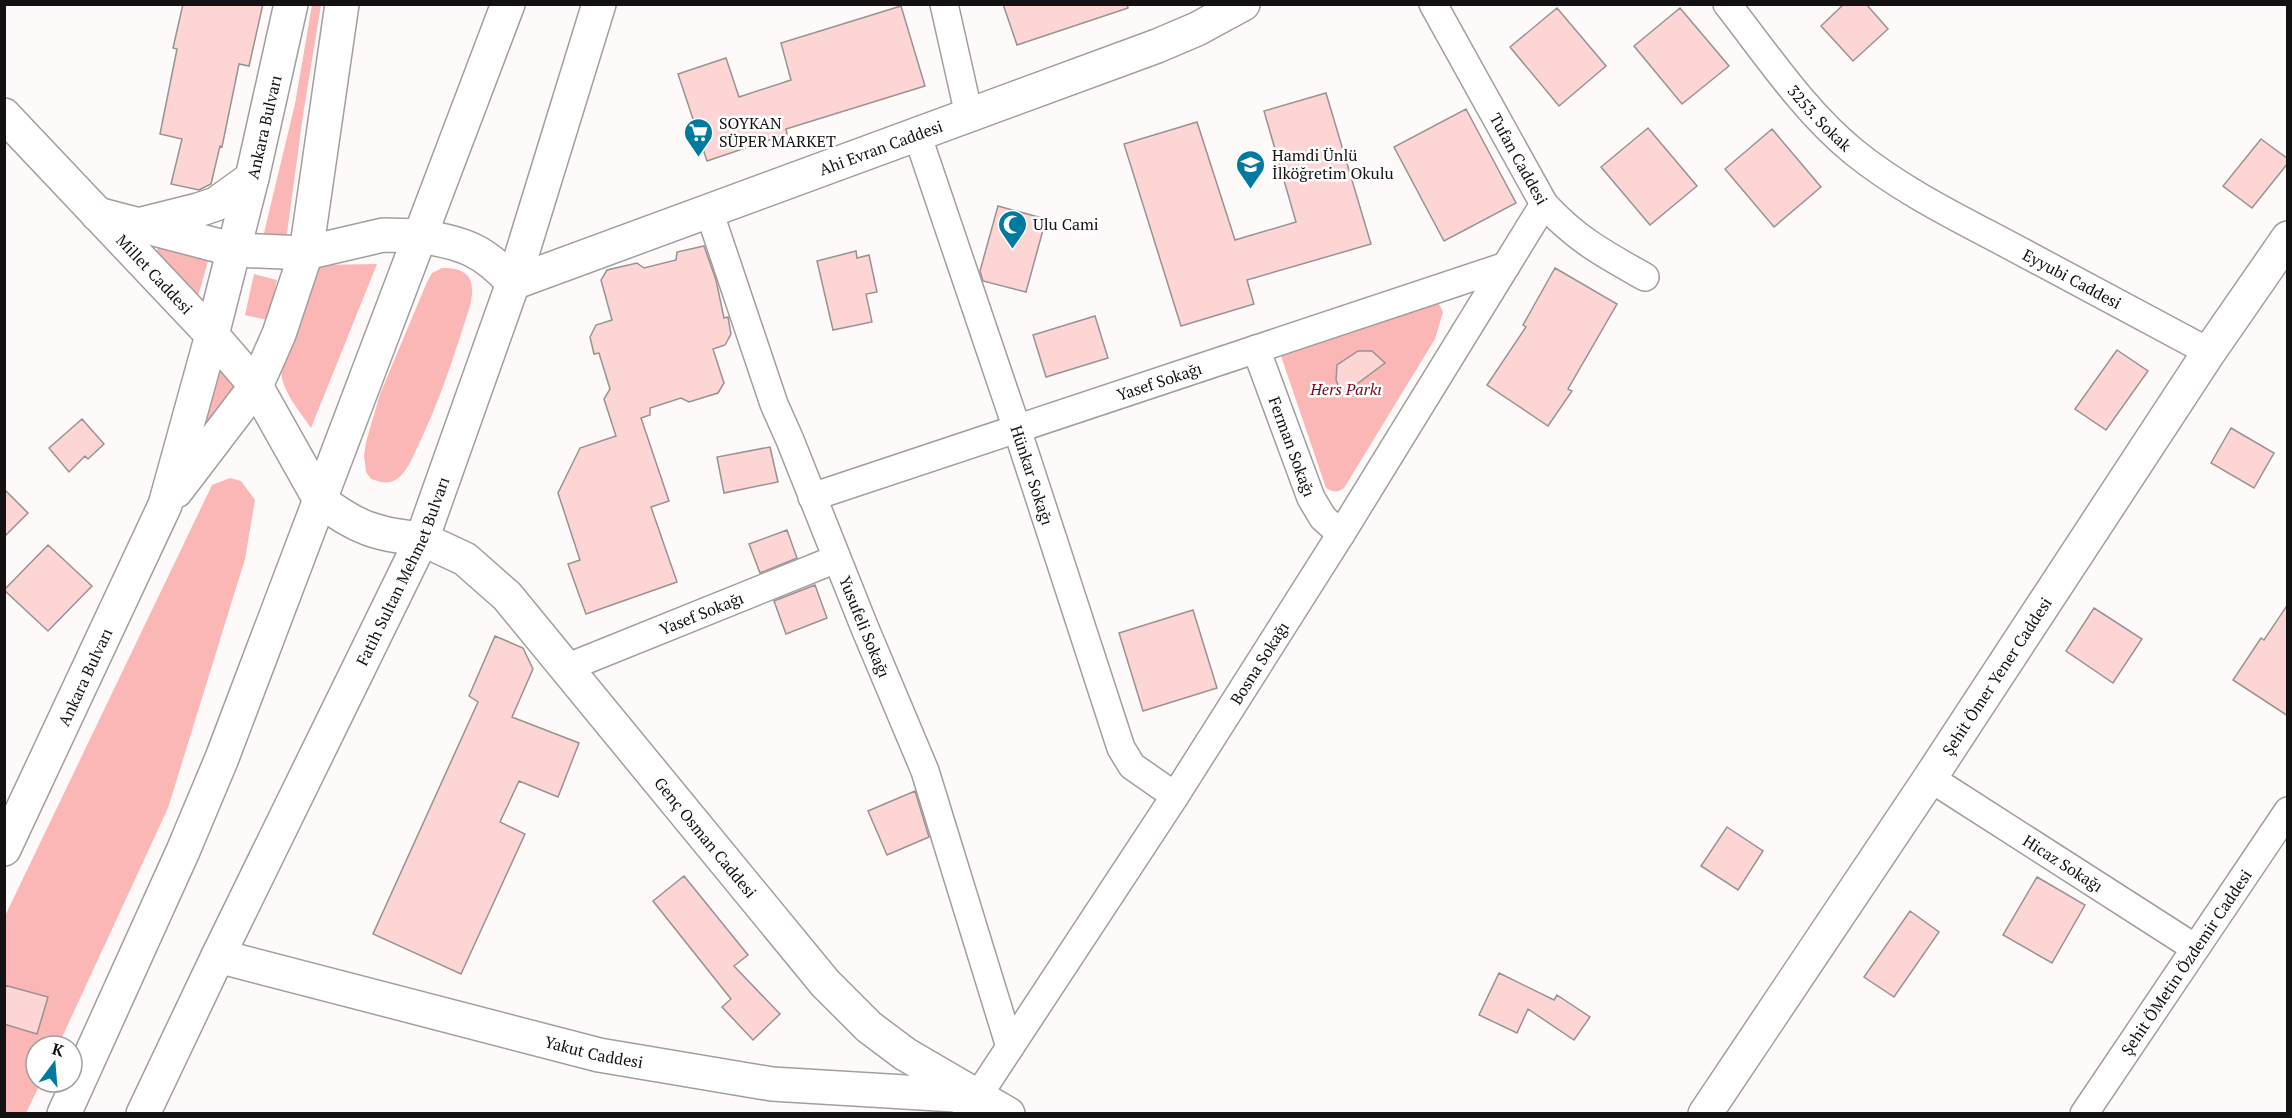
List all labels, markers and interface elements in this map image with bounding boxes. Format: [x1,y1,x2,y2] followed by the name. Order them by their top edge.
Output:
[241,73,287,181] street label: Ankara Bulvarı
[1783,80,1857,157] street label: 3253. Sokak
[1485,109,1553,209] street label: Tufan Caddesi
[719,112,836,152] place label: SOYKAN SÜPER MARKET
[816,115,946,180] street label: Ahi Evran Caddesi
[682,116,714,158] supermarket icon: SOYKAN SÜPER MARKET
[1272,144,1394,184] place label: Hamdi Ünlü İlköğretim Okulu
[1235,148,1267,190] school or university icon: Hamdi Ünlü İlköğretim Okulu
[996,208,1028,250] mosque icon: Ulu Cami
[1033,213,1099,235] place label: Ulu Cami
[111,229,198,319] street label: Millet Caddesi
[2019,243,2125,314] street label: Eyyubi Caddesi
[1114,357,1205,406] street label: Yasef Sokağı
[1309,378,1382,400] park label: Hers Parkı
[1263,393,1321,500] street label: Ferman Sokağı
[1005,422,1059,528] street label: Hünkar Sokağı
[351,474,454,669] street label: Fatih Sultan Mehmet Bulvarı
[834,572,895,681] street label: Yusufeli Sokağı
[656,587,747,640] street label: Yasef Sokağı
[1937,593,2057,760] street label: Şehit Ömer Yener Caddesi
[1225,617,1294,709] street label: Bosna Sokağı
[53,624,117,730] street label: Ankara Bulvarı
[649,773,762,903] street label: Genç Osman Caddesi
[2019,830,2107,897] street label: Hicaz Sokağı
[2116,865,2257,1059] street label: Şehit ÖMetin Özdemir Caddesi
[542,1030,645,1073] street label: Yakut Caddesi
[24,1034,84,1094] north arrow
[50,1037,67,1062] text: K

